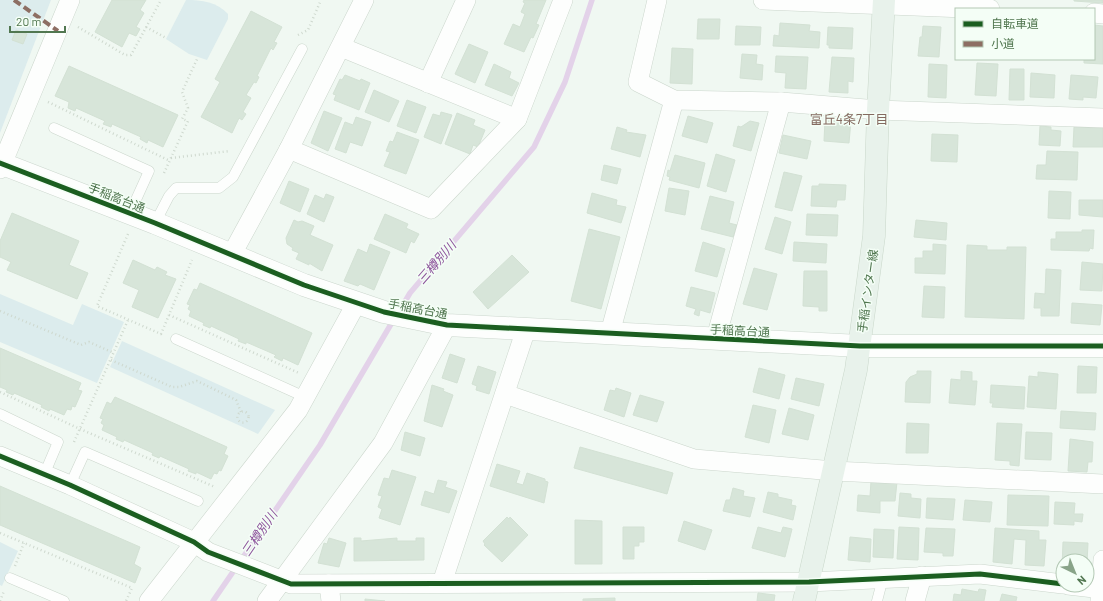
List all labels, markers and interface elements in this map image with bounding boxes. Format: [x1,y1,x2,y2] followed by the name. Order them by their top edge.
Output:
[10,8,65,34] scale bar
[955,8,1095,60] legend
[16,14,42,28] text: 20 m
[991,16,1039,30] text: 自転車道
[991,36,1015,50] text: 小道
[810,111,888,127] district label: 富丘4条7丁目
[87,179,147,215] street label: 手稲高台通
[413,236,460,287] water label: 三樽別川
[854,248,880,334] street label: 手稲インター線
[387,295,449,321] street label: 手稲高台通
[710,321,770,339] street label: 手稲高台通
[238,505,281,559] water label: 三樽別川
[1055,553,1095,593] north arrow
[1075,573,1089,588] text: N

